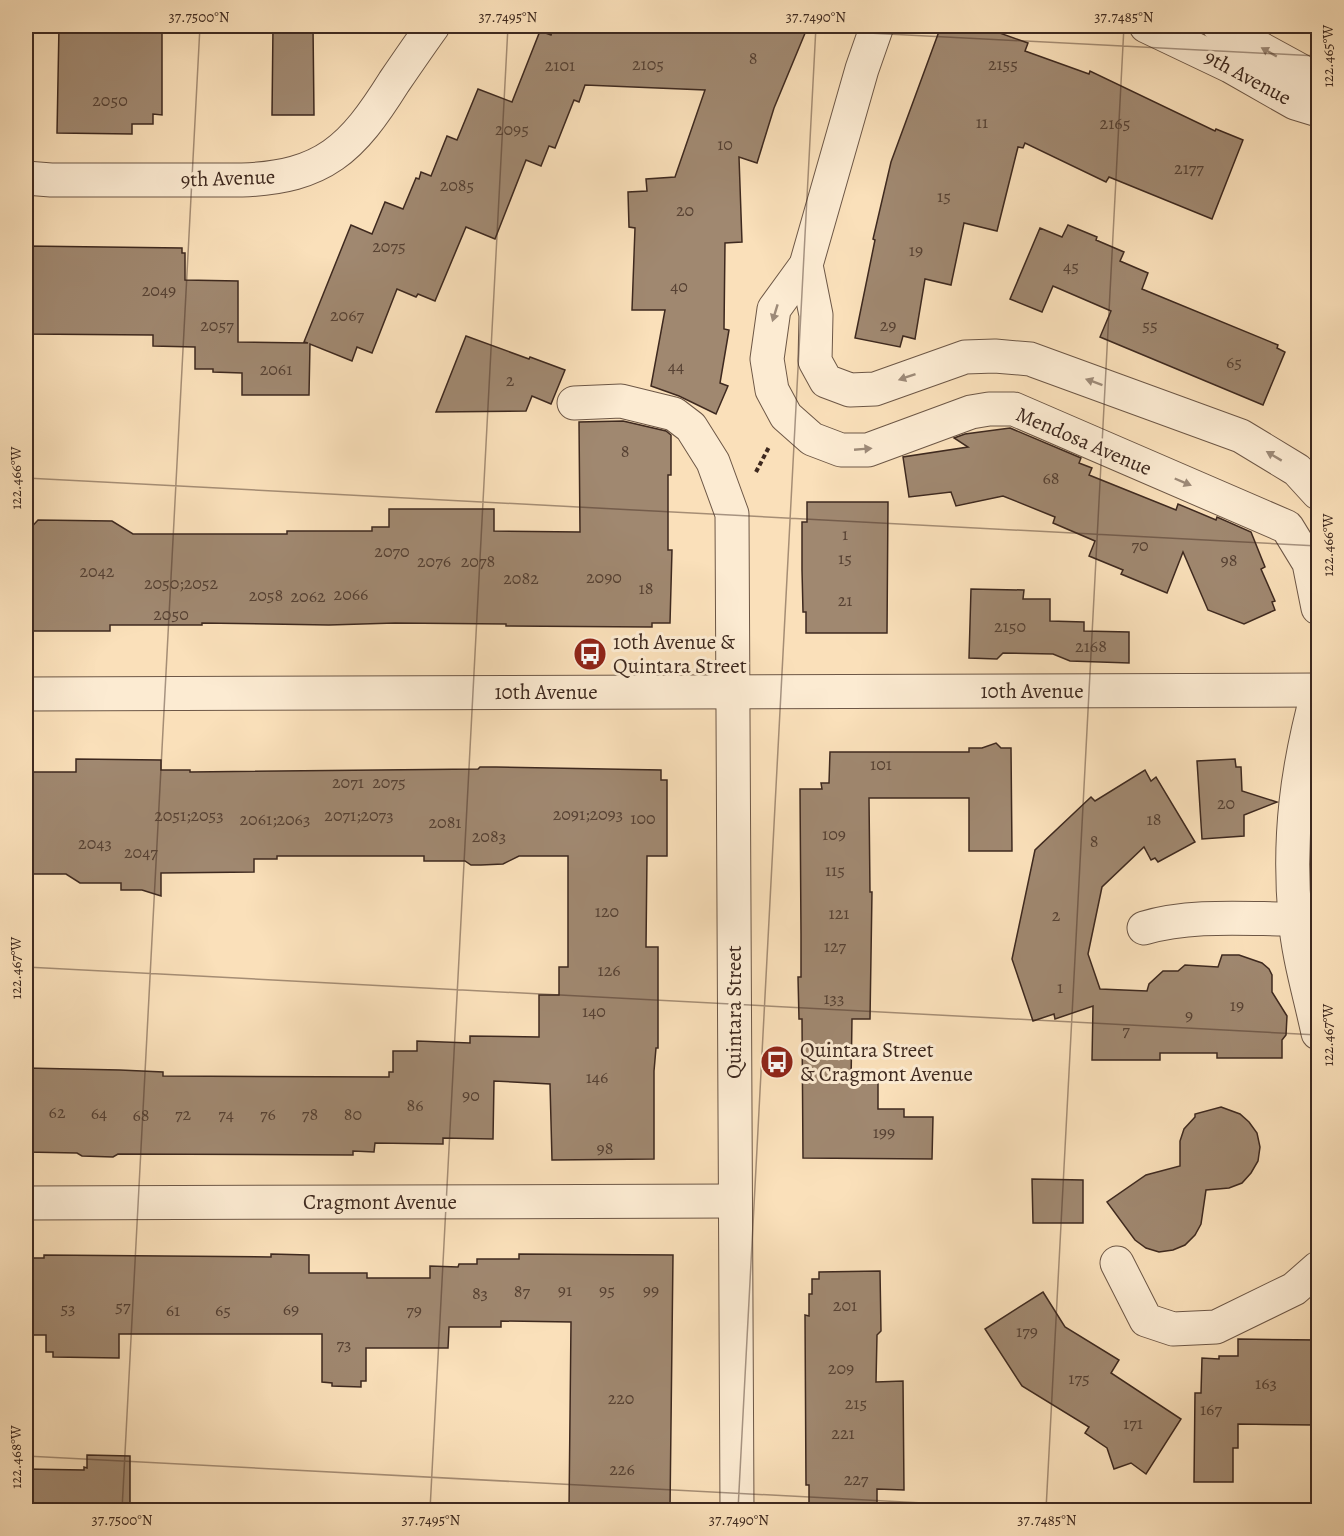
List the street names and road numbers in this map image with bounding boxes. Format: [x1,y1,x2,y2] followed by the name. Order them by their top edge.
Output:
[1200,42,1296,112] street label: 9th Avenue
[180,162,276,194] street label: 9th Avenue
[1012,400,1156,482] street label: Mendosa Avenue
[980,677,1084,705] street label: 10th Avenue
[494,678,598,706] street label: 10th Avenue
[720,945,748,1079] street label: Quintara Street
[303,1188,457,1216] street label: Cragmont Avenue

